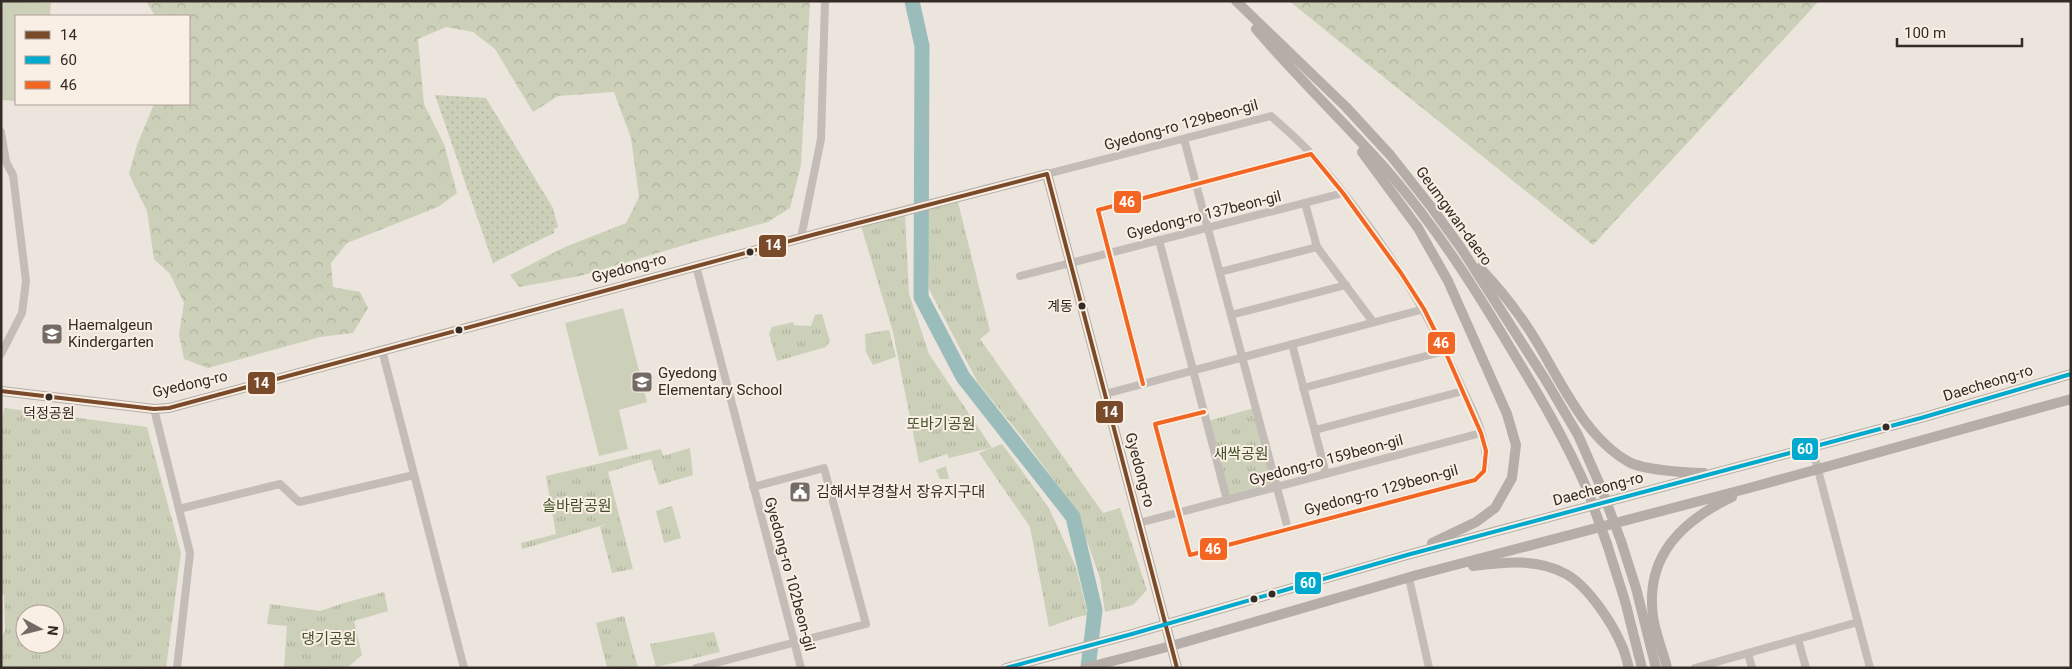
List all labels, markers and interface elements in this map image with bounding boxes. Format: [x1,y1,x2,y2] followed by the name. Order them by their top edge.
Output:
[15,15,190,105] legend
[1897,15,2022,47] scale bar
[1904,24,1946,42] text: 100 m
[60,26,77,44] text: 14
[60,51,77,69] text: 60
[60,76,77,94] text: 46
[1102,96,1260,154] street label: Gyedong-ro 129beon-gil
[1412,163,1496,269] street label: Geumgwan-daero
[1125,187,1283,243] street label: Gyedong-ro 137beon-gil
[1113,190,1142,214] line badge: 46
[1119,194,1135,210] text: 46
[758,234,787,258] line badge: 14
[765,237,781,253] text: 14
[745,247,755,257] unlabelled marker
[590,249,668,287] street label: Gyedong-ro
[1047,298,1073,314] place label: 계동
[1077,301,1087,311] marker: 계동
[68,316,154,351] place label: Haemalgeun Kindergarten
[40,322,64,346] school or university icon: Haemalgeun Kindergarten
[454,325,464,335] unlabelled marker
[1427,331,1456,355] line badge: 46
[1433,335,1449,351] text: 46
[1941,361,2035,405] street label: Daecheong-ro
[658,364,782,399] place label: Gyedong Elementary School
[151,367,229,401] street label: Gyedong-ro
[630,370,654,394] school or university icon: Gyedong Elementary School
[247,371,276,395] line badge: 14
[253,375,269,391] text: 14
[44,392,54,402] marker: 덕정공원
[1095,400,1124,424] line badge: 14
[1102,404,1118,420] text: 14
[23,405,75,421] place label: 덕정공원
[906,415,976,433] park label: 또바기공원
[1881,422,1891,432] unlabelled marker
[1121,431,1159,509] street label: Gyedong-ro
[1247,431,1405,489] street label: Gyedong-ro 159beon-gil
[1791,437,1819,461] line badge: 60
[1797,441,1813,457] text: 60
[1213,445,1269,463] park label: 새싹공원
[1302,461,1460,519] street label: Gyedong-ro 129beon-gil
[1551,468,1645,510] street label: Daecheong-ro
[788,480,812,504] public building icon: 김해서부경찰서 장유지구대
[816,483,985,501] place label: 김해서부경찰서 장유지구대
[761,495,819,653] street label: Gyedong-ro 102beon-gil
[542,497,612,515] park label: 솔바람공원
[1199,537,1228,561] line badge: 46
[1205,541,1221,557] text: 46
[1294,571,1322,595] line badge: 60
[1300,575,1316,591] text: 60
[1267,589,1277,599] unlabelled marker
[1249,594,1259,604] unlabelled marker
[15,604,65,654] north arrow
[44,625,61,636] text: N
[301,630,357,648] park label: 댕기공원

